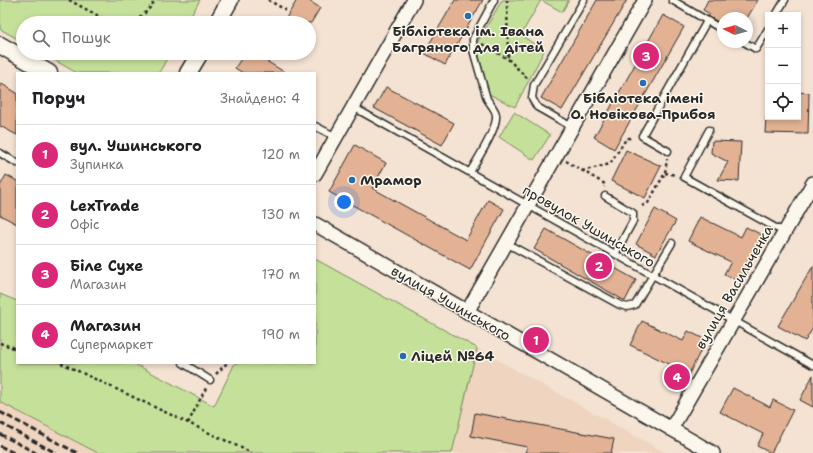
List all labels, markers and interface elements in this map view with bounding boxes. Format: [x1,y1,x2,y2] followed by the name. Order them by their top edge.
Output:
[463,11,473,21] marker: Бібліотека ім. Івана Багряного для дітей
[717,12,753,48] north arrow
[765,12,801,120] map controls
[765,12,801,48] button: +
[16,16,316,60] search box
[392,22,544,56] place label: Бібліотека ім. Івана Багряного для дітей
[30,27,52,49] icon: search
[62,28,111,48] text: Пошук
[633,41,659,71] pin: 3
[765,48,801,84] button: −
[638,78,648,88] marker: Бібліотека імені О. Новікова-Прибоя
[765,84,801,120] button: locate
[32,87,85,109] text: Поруч
[570,89,716,123] place label: Бібліотека імені О. Новікова-Прибоя
[220,90,300,107] text: Знайдено: 4
[70,136,202,156] text: вул. Ушинського
[42,146,48,163] text: 1
[262,146,300,163] text: 120 m
[70,156,124,173] text: Зупинка
[360,171,422,189] place label: Мрамор
[347,175,357,185] marker: Мрамор
[520,181,658,271] street label: провулок Ушинського
[334,192,354,212] your location
[70,196,140,216] text: LexTrade
[40,206,50,223] text: 2
[262,206,300,223] text: 130 m
[70,216,100,233] text: Офіс
[691,221,777,352] street label: вулиця Васильченка
[586,251,612,281] pin: 2
[70,256,143,276] text: Біле Сухе
[388,261,514,345] street label: вулиця Ушинського
[40,266,50,283] text: 3
[262,266,300,283] text: 170 m
[70,276,126,293] text: Магазин
[70,316,141,336] text: Магазин
[523,325,549,355] pin: 1
[40,326,50,343] text: 4
[261,326,300,343] text: 190 m
[70,336,153,353] text: Супермаркет
[411,347,495,365] place label: Ліцей №64
[398,351,408,361] marker: Ліцей №64
[664,362,690,392] pin: 4

